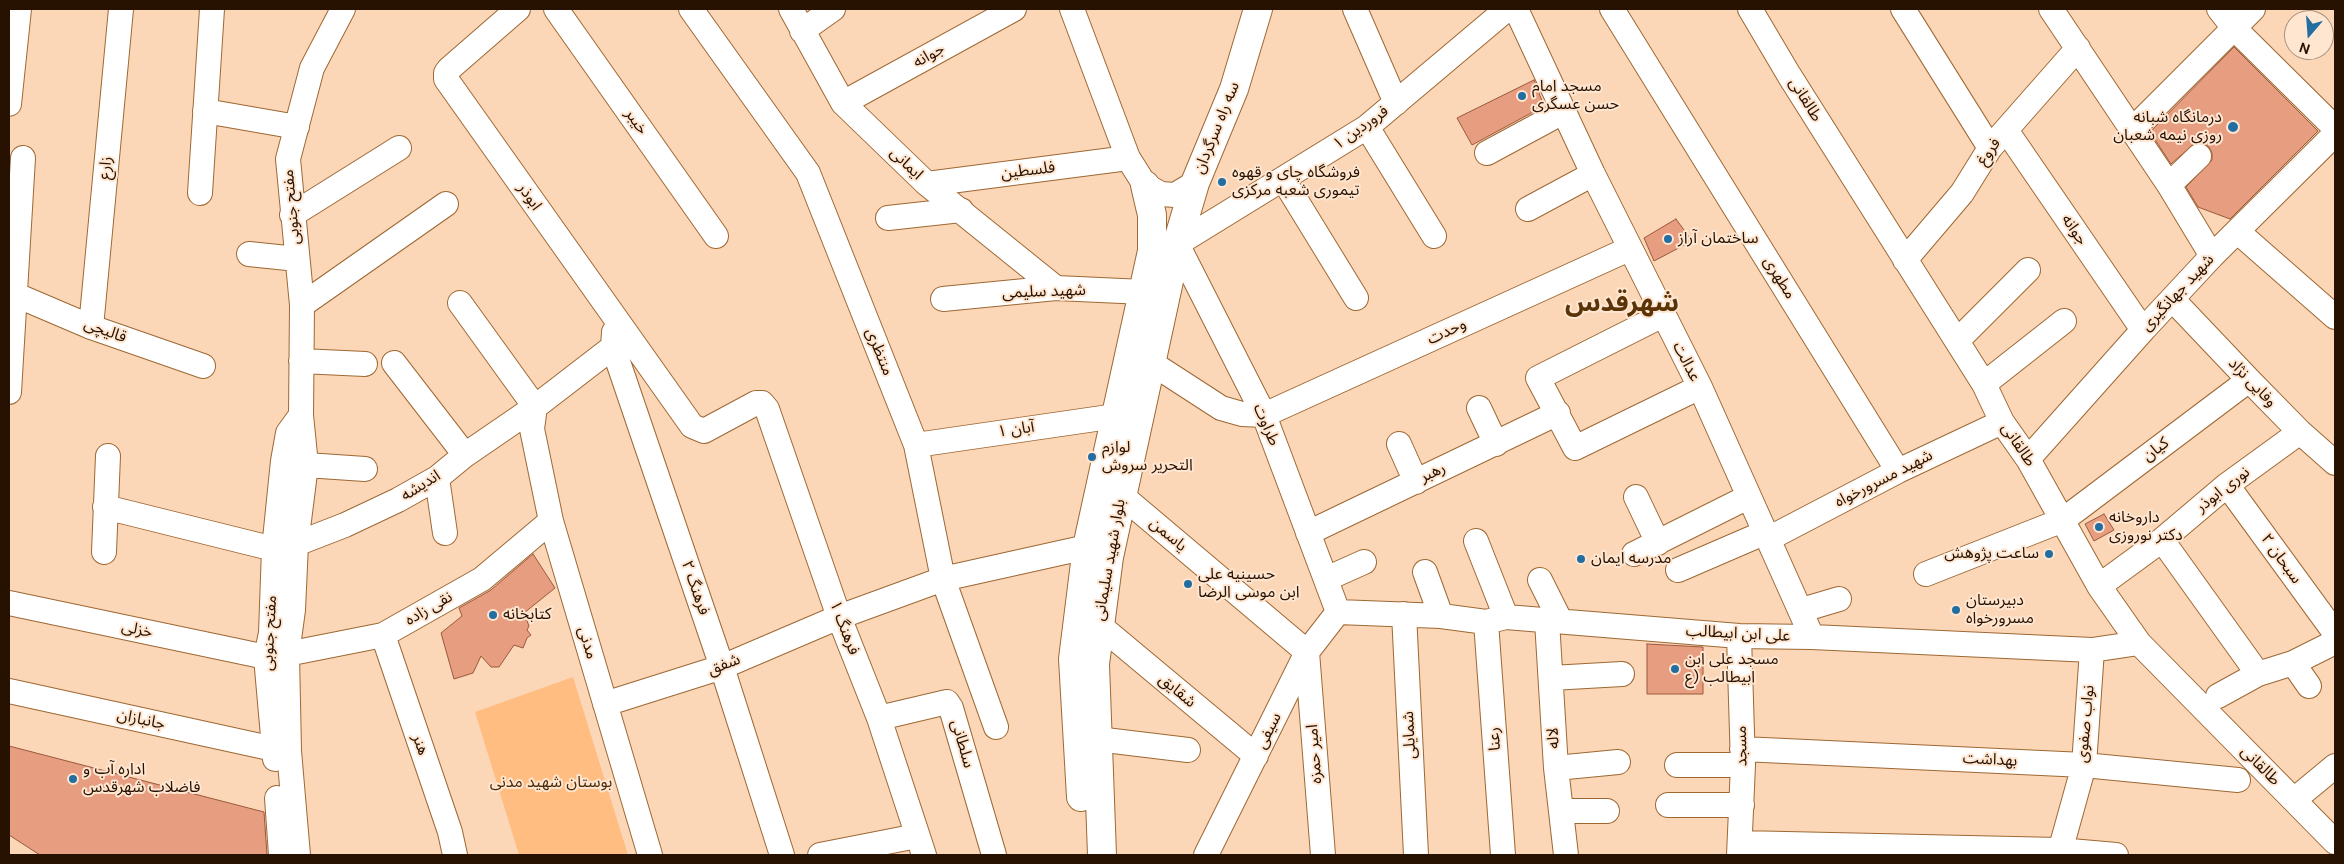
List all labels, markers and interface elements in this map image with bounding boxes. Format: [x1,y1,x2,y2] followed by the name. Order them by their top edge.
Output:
[2284,10,2334,60] north arrow
[2297,38,2312,58] text: N
[910,40,948,72] street label: جوانه
[1784,74,1826,126] street label: طالقانی
[1532,77,1619,115] place label: مسجد امام حسن عسگری
[1190,79,1244,177] street label: سه راه سرگردان
[1516,90,1528,102] marker: مسجد امام حسن عسگری
[1329,102,1393,154] street label: فروردین ۱
[620,105,652,139] street label: خیبر
[2113,108,2222,146] place label: درمانگاه شبانه روزی نیمه شعبان
[2226,120,2240,134] marker: درمانگاه شبانه روزی نیمه شعبان
[1973,135,2005,169] street label: فروغ
[885,144,927,184] street label: ایمانی
[95,156,117,180] street label: زارع
[1000,158,1056,184] street label: فلسطین
[1232,163,1360,201] place label: فروشگاه چای و قهوه تیموری شعبه مرکزی
[279,169,305,245] street label: مفتح جنوبی
[1216,176,1228,188] marker: فروشگاه چای و قهوه تیموری شعبه مرکزی
[513,180,545,214] street label: ابوذر
[2057,211,2091,249] street label: جوانه
[1678,229,1759,249] place label: ساختمان آراز
[1662,233,1674,245] marker: ساختمان آراز
[2137,250,2219,336] street label: شهید جهانگیری
[1759,253,1799,303] street label: مطهری
[1002,281,1086,303] street label: شهید سلیمی
[1565,288,1679,320] district label: شهرقدس
[81,314,129,348] street label: قالیچی
[1424,315,1470,349] street label: وحدت
[861,325,897,379] street label: منتظری
[1668,339,1704,385] street label: عدالت
[2224,354,2280,412] street label: وفایی نژاد
[1249,401,1283,449] street label: طراوت
[996,418,1036,442] street label: آبان ۱
[1997,420,2039,470] street label: طالقانی
[2139,434,2173,466] street label: کیان
[1102,438,1193,476] place label: لوازم التحریر سروش
[1832,446,1936,512] street label: شهید مسرورخواه
[1086,451,1098,463] marker: لوازم التحریر سروش
[1417,459,1449,487] street label: رهبر
[2192,463,2254,517] street label: نوری ابوذر
[398,467,444,505] street label: اندیشه
[1090,498,1130,622] street label: بلوار شهید سلیمانی
[2109,508,2183,546] place label: داروخانه دکتر نوروزی
[1145,514,1191,556] street label: یاسمن
[2093,521,2105,533] marker: داروخانه دکتر نوروزی
[2256,530,2306,588] street label: سبحان ۲
[1944,544,2039,564] place label: ساعت پژوهش
[2043,548,2055,560] marker: ساعت پژوهش
[1591,549,1671,569] place label: مدرسه ایمان
[1575,553,1587,565] marker: مدرسه ایمان
[677,558,713,618] street label: فرهنگ ۲
[1198,565,1300,603] place label: حسینیه علی ابن موسی الرضا
[1182,578,1194,590] marker: حسینیه علی ابن موسی الرضا
[402,588,456,630] street label: نقی زاده
[1966,591,2034,629] place label: دبیرستان مسرورخواه
[258,595,282,671] street label: مفتح جنوبی
[825,598,863,658] street label: فرهنگ ۱
[1950,604,1962,616] marker: دبیرستان مسرورخواه
[503,605,551,625] place label: کتابخانه
[487,609,499,621] marker: کتابخانه
[120,617,154,643] street label: خزلی
[1685,622,1791,646] street label: علی ابن ابیطالب
[573,624,601,662] street label: مدنی
[705,650,743,680] street label: شفق
[1685,650,1779,688] place label: مسجد علی ابن ابیطالب (ع
[1669,663,1681,675] marker: مسجد علی ابن ابیطالب (ع
[1154,670,1200,712] street label: شقایق
[2073,684,2099,764] street label: نواب صفوی
[115,706,167,734] street label: جانبازان
[1252,710,1286,752] street label: سیفی
[1399,711,1421,759] street label: شمایلی
[946,718,978,770] street label: سلطانی
[1303,724,1327,784] street label: امیر حمزه
[1732,725,1752,767] street label: مسجد
[1485,727,1505,751] street label: رعنا
[1544,727,1564,749] street label: لاله
[408,732,432,758] street label: هنر
[2236,742,2284,790] street label: طالقانی
[1962,749,2018,771] street label: بهداشت
[83,760,201,798] place label: اداره آب و فاضلاب شهرقدس
[67,773,79,785] marker: اداره آب و فاضلاب شهرقدس
[490,773,612,793] park label: بوستان شهید مدنی

